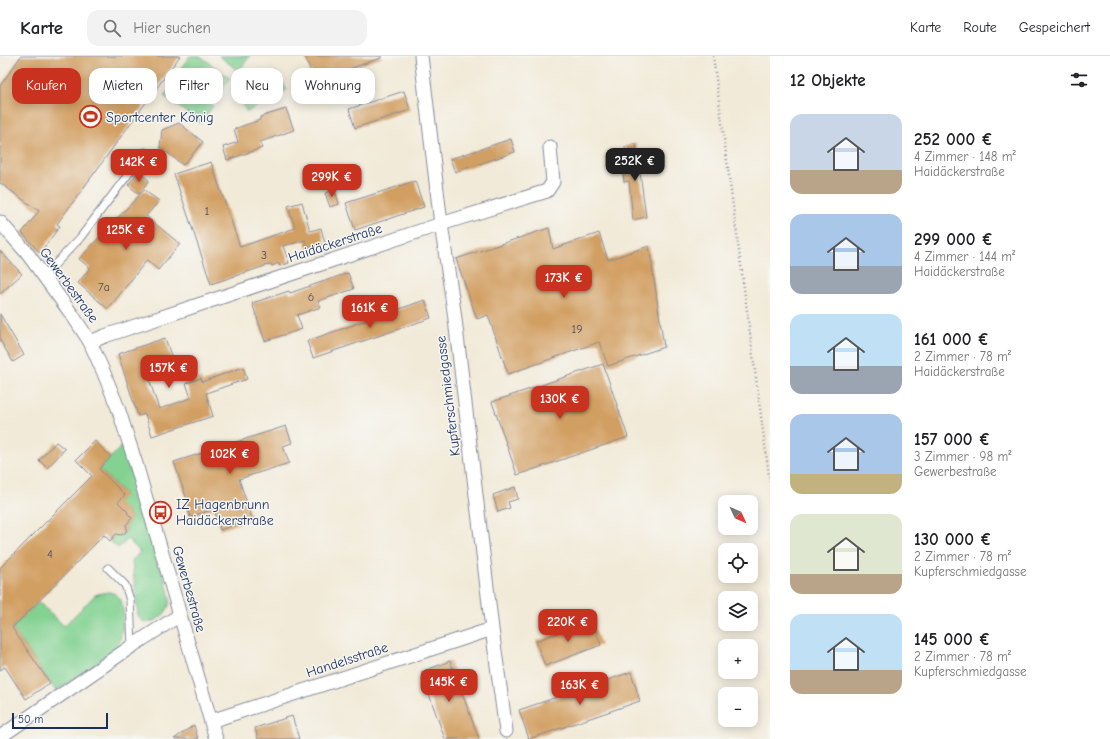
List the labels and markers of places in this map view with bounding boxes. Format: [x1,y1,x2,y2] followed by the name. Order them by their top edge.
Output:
[77,104,103,130] sports icon: Sportcenter König
[106,109,214,126] place label: Sportcenter König
[602,148,668,182] pin: 252K €
[106,149,172,183] pin: 142K €
[299,164,365,198] pin: 299K €
[93,217,159,251] pin: 125K €
[531,265,597,299] pin: 173K €
[337,295,403,329] pin: 161K €
[136,355,202,389] pin: 157K €
[527,386,593,420] pin: 130K €
[197,441,263,475] pin: 102K €
[176,496,274,529] place label: IZ Hagenbrunn Haidäckerstraße
[148,499,174,525] bus stop icon: IZ Hagenbrunn Haidäckerstraße
[535,609,601,643] pin: 220K €
[416,669,482,703] pin: 145K €
[547,672,613,706] pin: 163K €

